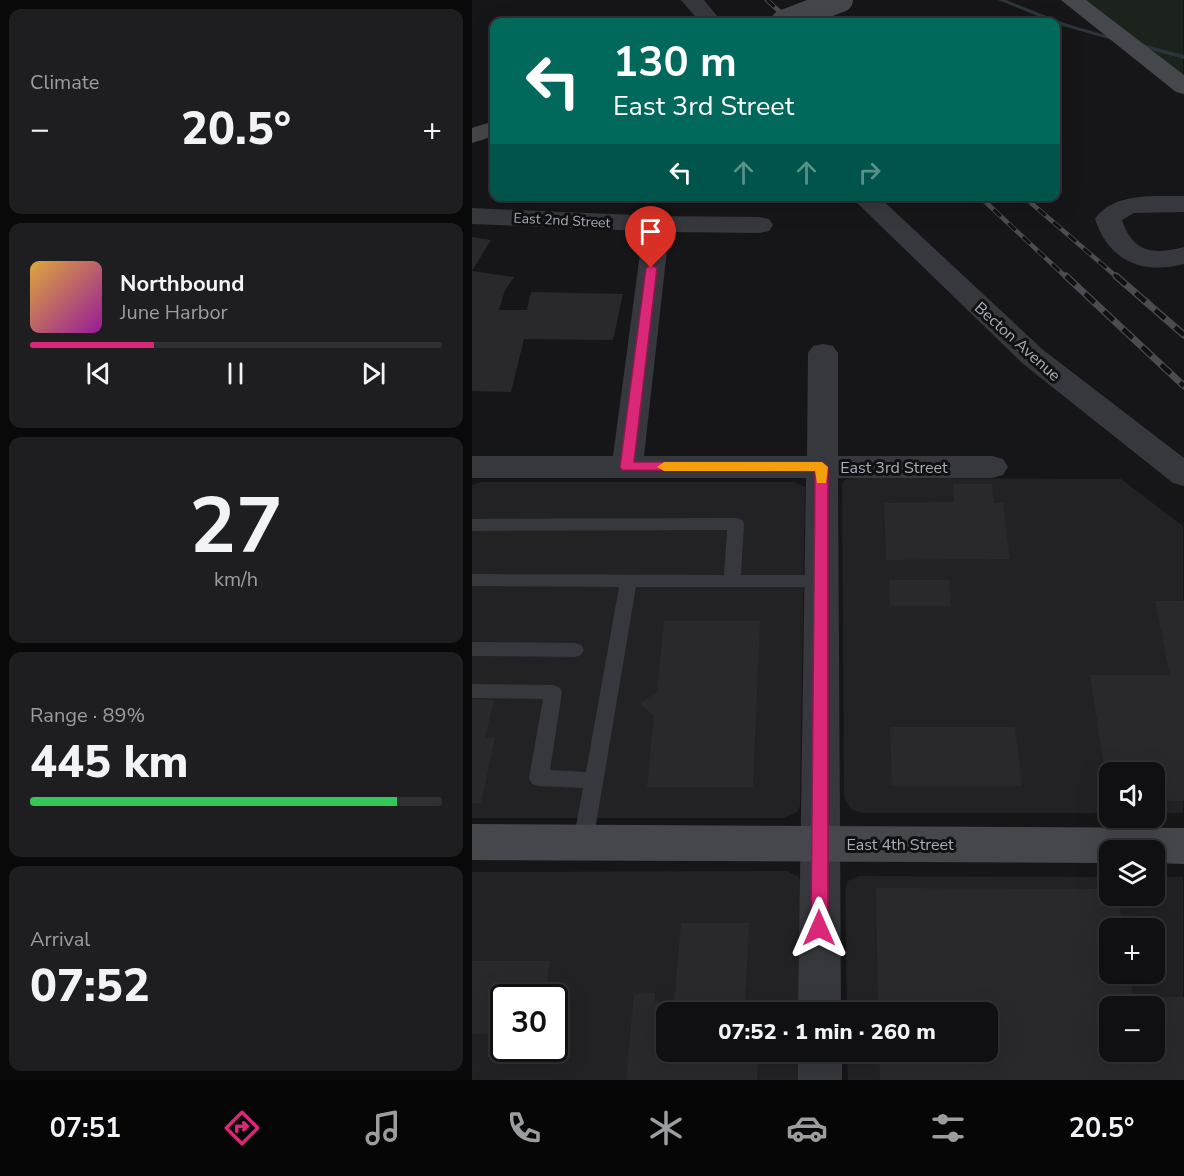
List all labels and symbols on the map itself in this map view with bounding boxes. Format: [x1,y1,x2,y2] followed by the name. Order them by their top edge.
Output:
[625,206,676,268] pin
[513,208,611,233] street label: East 2nd Street
[970,297,1065,386] street label: Becton Avenue
[840,457,948,479] street label: East 3rd Street
[846,834,954,856] street label: East 4th Street
[787,896,851,960] position arrow
[490,984,568,1062] speed limit sign: 30

